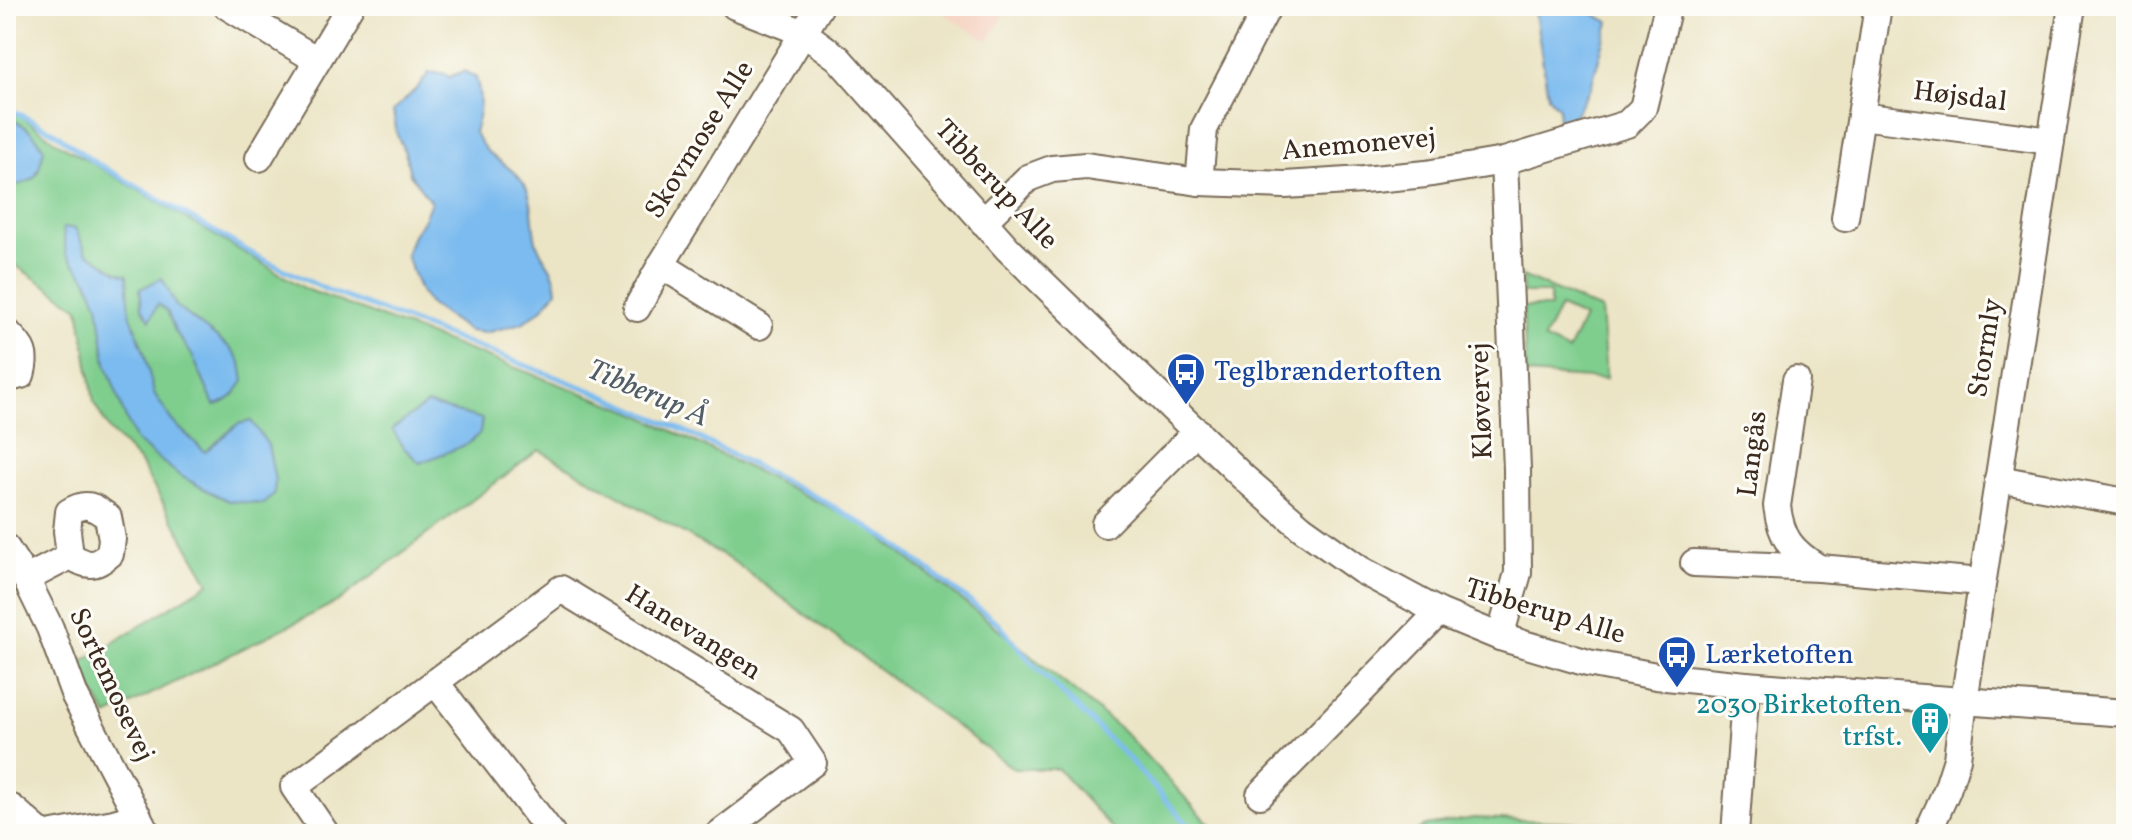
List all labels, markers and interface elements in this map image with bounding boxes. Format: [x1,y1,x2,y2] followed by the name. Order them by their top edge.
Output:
[636,53,764,227] street label: Skovmose Alle
[1911,72,2009,122] street label: Højsdal
[925,111,1067,259] street label: Tibberup Alle
[1280,119,1438,171] street label: Anemonevej
[1959,296,2013,400] street label: Stormly
[1460,342,1504,460] street label: Kløvervej
[581,350,715,438] water label: Tibberup Å
[1165,351,1207,406] bus stop icon: Teglbrændertoften
[1214,353,1442,392] place label: Teglbrændertoften
[1728,409,1778,499] street label: Langås
[1460,569,1630,655] street label: Tibberup Alle
[617,576,769,690] street label: Hanevangen
[58,602,164,768] street label: Sortemosevej
[1656,634,1698,689] bus stop icon: Lærketoften
[1705,636,1854,675] place label: Lærketoften
[1696,686,1902,757] place label: 2030 Birketoften trfst.
[1909,700,1951,755] building icon: 2030 Birketoften trfst.

